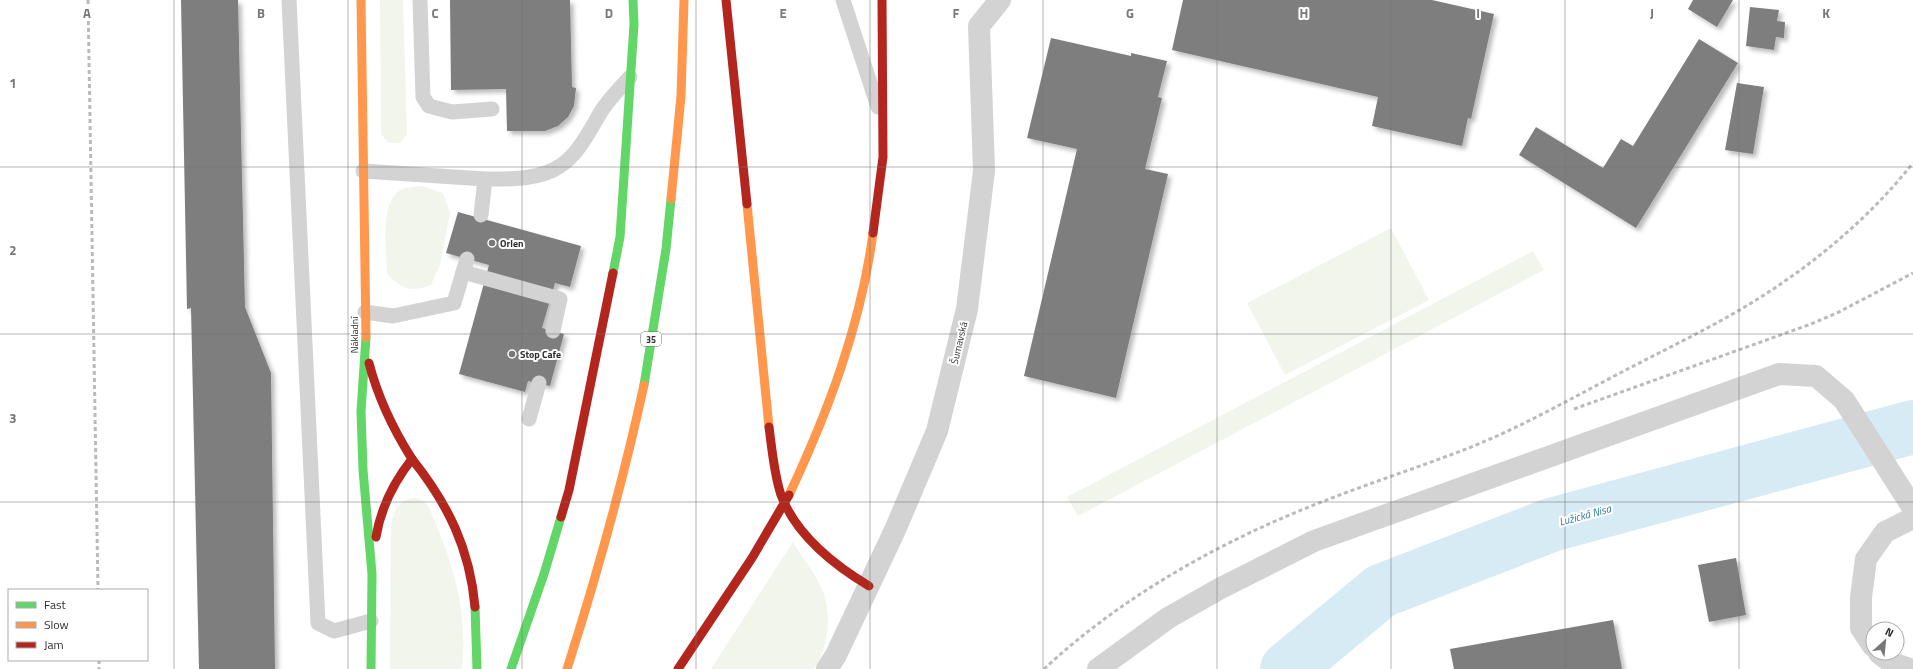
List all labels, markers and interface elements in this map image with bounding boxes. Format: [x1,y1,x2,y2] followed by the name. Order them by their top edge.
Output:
[83,3,91,23] text: A
[257,3,265,23] text: B
[431,3,439,23] text: C
[605,3,613,23] text: D
[779,3,787,23] text: E
[953,3,960,23] text: F
[1126,3,1134,23] text: G
[1300,3,1308,23] text: H
[1476,3,1480,23] text: I
[1650,3,1654,23] text: J
[1822,3,1830,23] text: K
[9,73,17,93] text: 1
[500,236,524,251] place label: Orlen
[487,238,497,248] marker: Orlen
[9,240,17,260] text: 2
[347,316,362,353] street label: Nákladní
[947,320,971,366] street label: Šumavská
[641,332,661,346] road number: 35
[520,347,561,362] place label: Stop Cafe
[507,349,517,359] marker: Stop Cafe
[9,408,17,428] text: 3
[1557,500,1613,530] water label: Lužická Nisa
[8,589,148,661] legend
[44,595,67,614] text: Fast
[44,615,69,634] text: Slow
[1865,621,1905,661] north arrow
[1883,623,1897,641] text: N
[44,635,64,654] text: Jam

